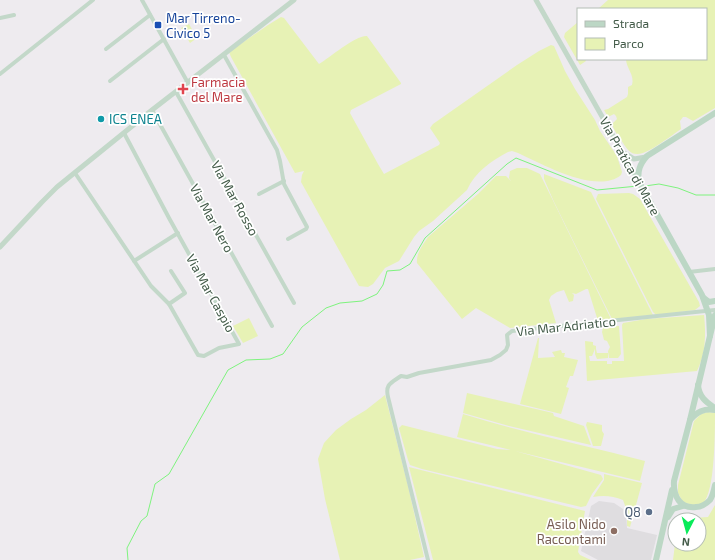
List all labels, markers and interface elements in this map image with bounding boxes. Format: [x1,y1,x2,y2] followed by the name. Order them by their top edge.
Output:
[577,8,707,60] legend
[166,10,241,41] place label: Mar Tirreno- Civico 5
[613,16,649,30] text: Strada
[153,20,163,30] marker: Mar Tirreno- Civico 5
[613,36,644,50] text: Parco
[191,74,245,105] place label: Farmacia del Mare
[178,84,188,94] marker: Farmacia del Mare
[109,111,162,127] place label: ICS ENEA
[96,114,106,124] marker: ICS ENEA
[596,114,664,218] street label: Via Pratica di Mare
[208,158,262,238] street label: Via Mar Rosso
[187,181,237,255] street label: Via Mar Nero
[183,251,239,335] street label: Via Mar Caspio
[515,313,617,339] street label: Via Mar Adriatico
[624,504,641,520] place label: Q8
[644,507,654,517] marker: Q8
[667,512,707,552] north arrow
[537,516,606,547] place label: Asilo Nido Raccontami
[609,526,619,536] marker: Asilo Nido Raccontami
[681,536,691,549] text: N

